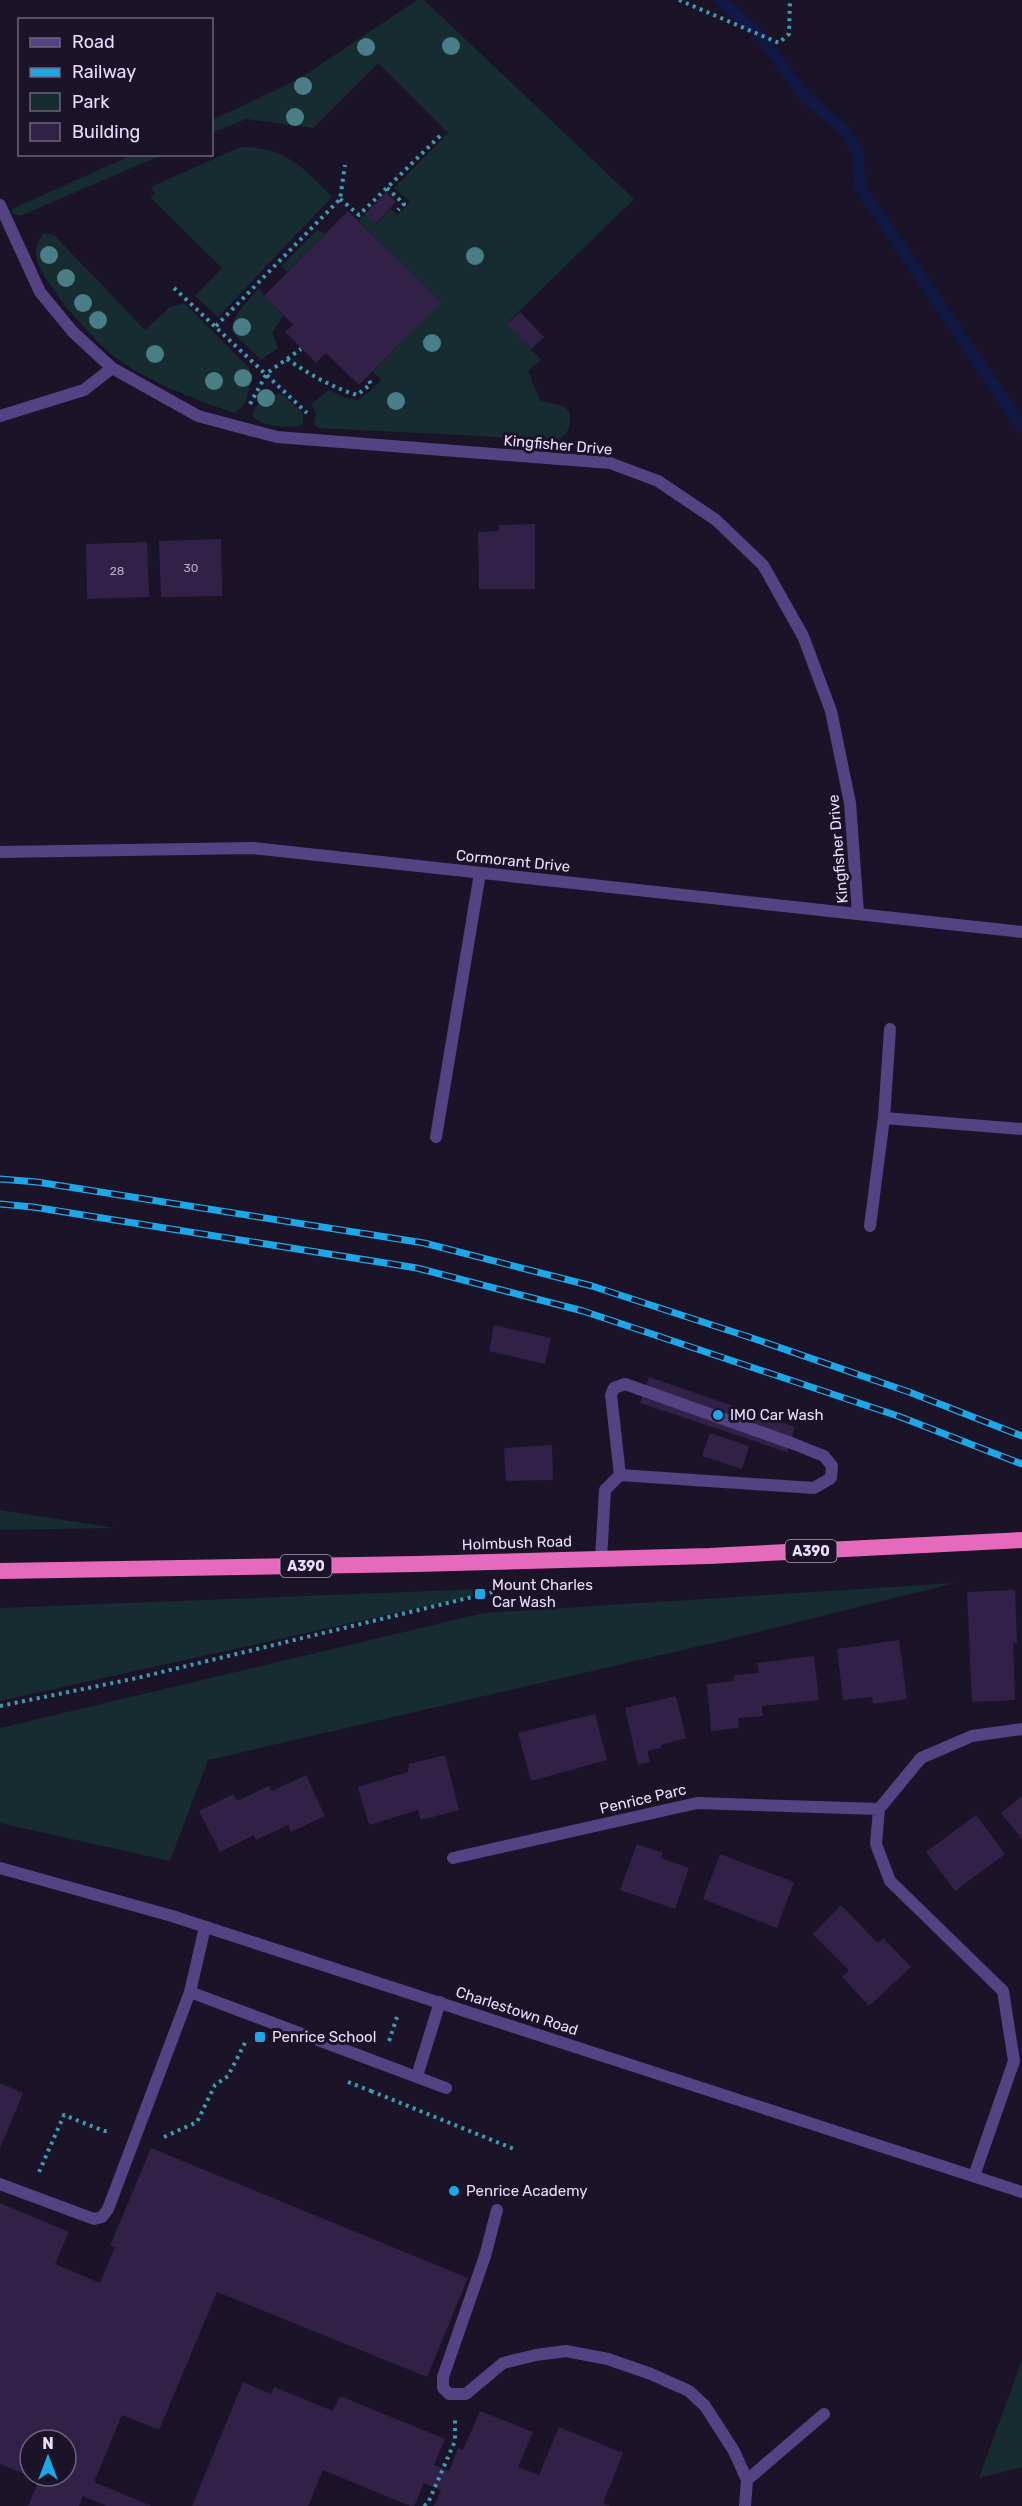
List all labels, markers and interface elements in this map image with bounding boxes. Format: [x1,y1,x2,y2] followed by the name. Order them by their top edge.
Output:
[18,18,213,156] legend
[72,31,115,53] text: Road
[72,61,136,83] text: Railway
[72,91,110,113] text: Park
[72,121,140,143] text: Building
[503,431,613,459] street label: Kingfisher Drive
[184,561,198,575] house number: 30
[110,564,124,578] house number: 28
[824,794,852,904] street label: Kingfisher Drive
[455,846,571,876] street label: Cormorant Drive
[730,1406,824,1424] place label: IMO Car Wash
[711,1408,725,1422] marker: IMO Car Wash
[462,1532,572,1554] street label: Holmbush Road
[786,1540,836,1562] road number: A390
[280,1555,332,1577] road number: A390
[492,1576,593,1611] place label: Mount Charles Car Wash
[473,1587,487,1601] marker: Mount Charles Car Wash
[598,1780,688,1818] street label: Penrice Parc
[454,1983,580,2039] street label: Charlestown Road
[272,2028,376,2046] place label: Penrice School
[253,2030,267,2044] marker: Penrice School
[466,2182,588,2200] place label: Penrice Academy
[447,2184,461,2198] marker: Penrice Academy
[18,2428,78,2488] north arrow
[42,2434,54,2453] text: N

